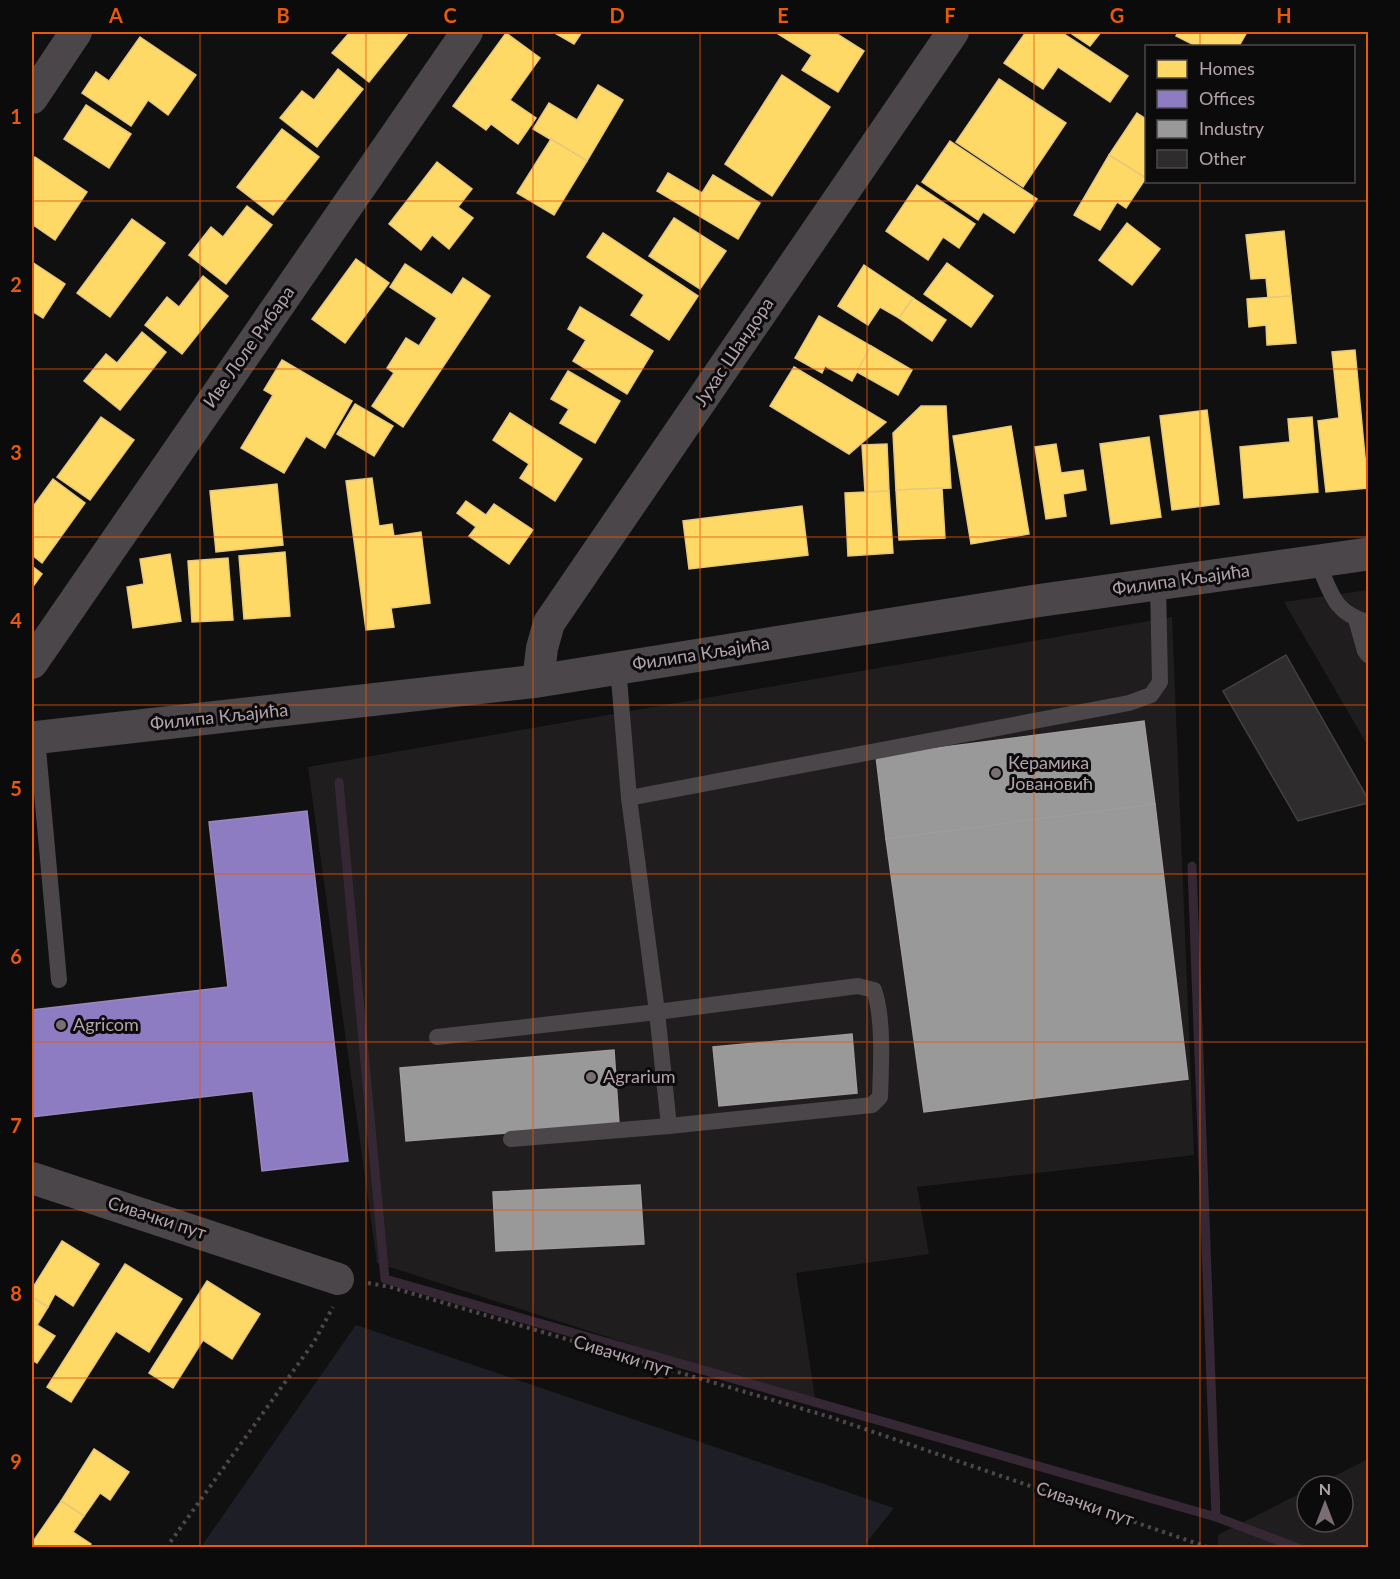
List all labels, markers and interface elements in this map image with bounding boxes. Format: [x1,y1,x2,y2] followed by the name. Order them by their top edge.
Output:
[108,3,123,27] text: A
[276,3,290,27] text: B
[443,3,457,27] text: C
[609,3,625,27] text: D
[777,3,789,27] text: E
[944,3,956,27] text: F
[1110,3,1124,27] text: G
[1276,3,1292,27] text: H
[1145,45,1355,183] legend
[1199,57,1255,79] text: Homes
[1199,87,1255,109] text: Offices
[10,104,22,128] text: 1
[1199,117,1265,139] text: Industry
[1199,147,1246,169] text: Other
[10,272,22,296] text: 2
[198,281,298,412] street label: Иве Лоле Рибара
[689,293,778,410] street label: Јухас Шандора
[10,440,22,464] text: 3
[1111,558,1251,600] street label: Филипа Кљајића
[10,608,22,632] text: 4
[631,631,771,675] street label: Филипа Кљајића
[149,698,289,734] street label: Филипа Кљајића
[1008,751,1093,794] place label: Керамика Јовановић
[989,766,1003,780] marker: Керамика Јовановић
[10,776,22,800] text: 5
[10,944,22,968] text: 6
[73,1013,139,1035] place label: Agricom
[54,1018,68,1032] marker: Agricom
[603,1065,676,1087] place label: Agrarium
[584,1070,598,1084] marker: Agrarium
[10,1113,22,1137] text: 7
[105,1191,209,1243] street label: Сивачки пут
[10,1281,22,1305] text: 8
[571,1330,675,1381] street label: Сивачки пут
[10,1449,22,1473] text: 9
[1295,1474,1355,1534] north arrow
[1033,1476,1137,1530] street label: Сивачки пут
[1319,1479,1331,1498] text: N

